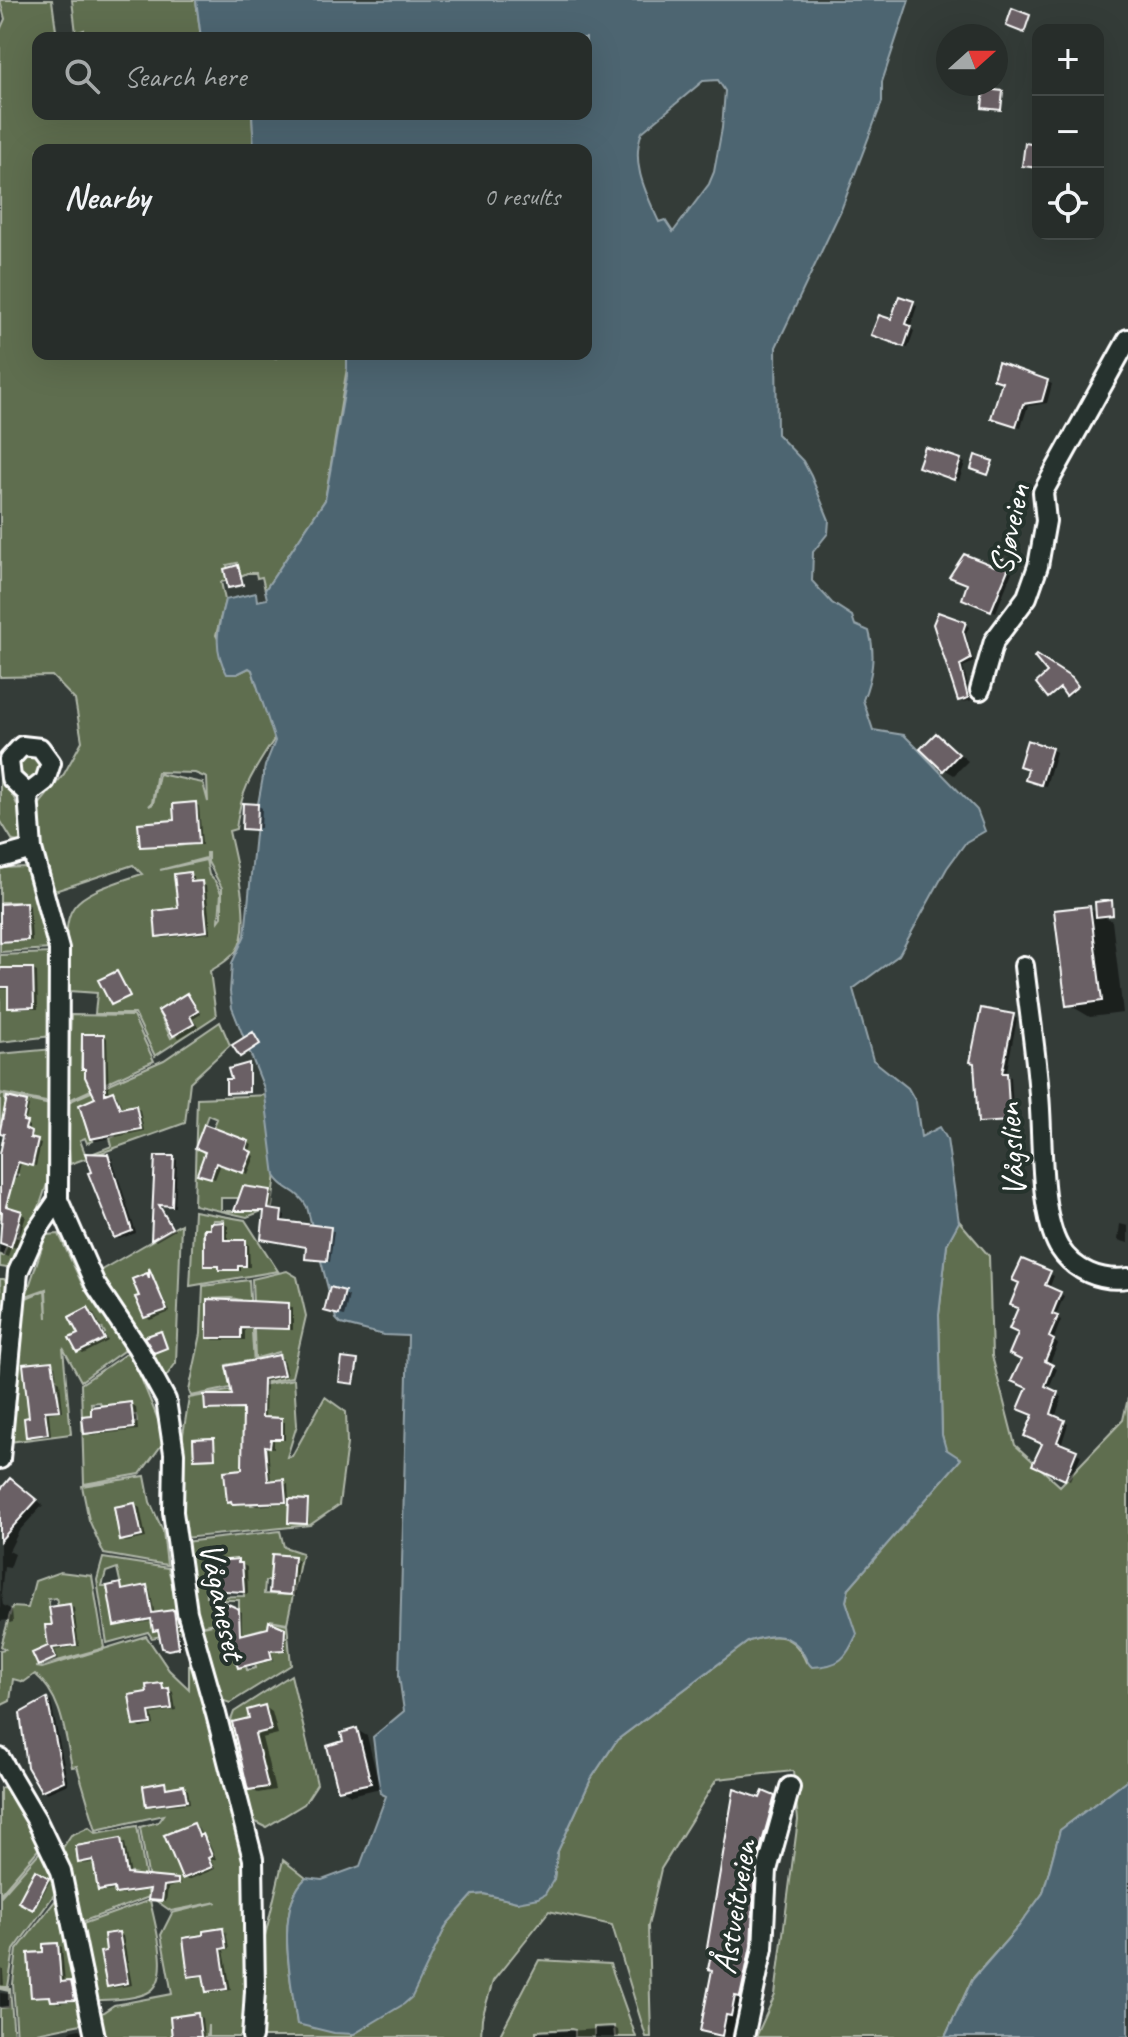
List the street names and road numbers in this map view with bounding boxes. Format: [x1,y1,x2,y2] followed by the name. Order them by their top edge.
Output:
[978,479,1040,578] street label: Sjøveien
[986,1100,1036,1198] street label: Vågslien
[190,1538,257,1667] street label: Våganeset
[702,1835,766,1977] street label: Åstveitveien

